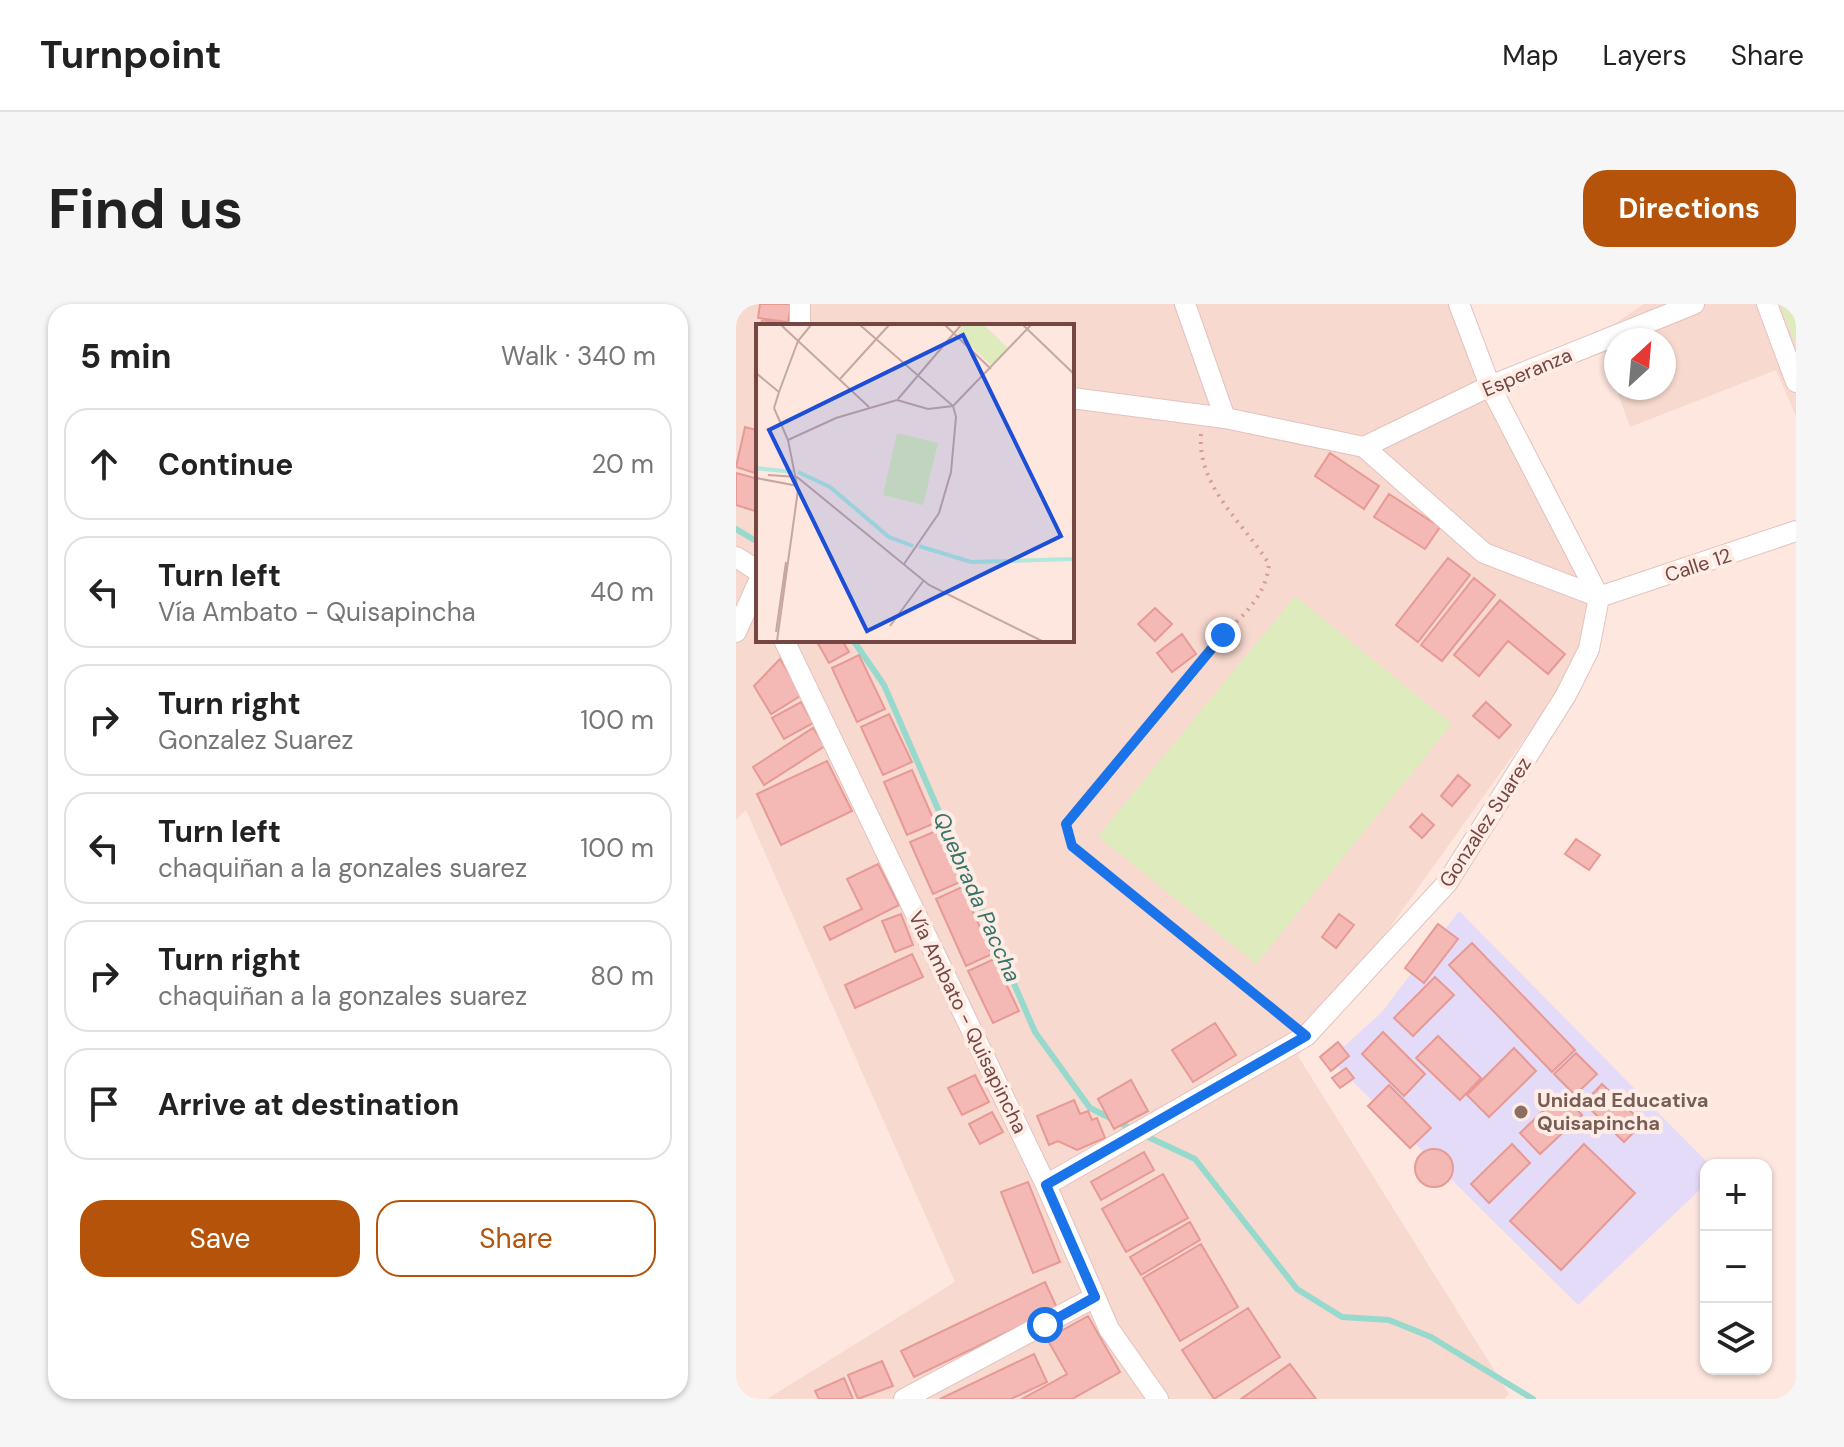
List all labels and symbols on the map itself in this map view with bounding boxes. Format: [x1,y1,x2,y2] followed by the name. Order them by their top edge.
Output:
[756,324,1074,642] inset map
[1604,328,1676,400] north arrow
[1478,341,1576,403] street label: Esperanza
[1661,542,1735,588] street label: Calle 12
[1205,617,1241,653] route end
[1433,752,1537,892] street label: Gonzalez Suarez
[926,807,1028,987] water label: Quebrada Paccha
[903,906,1033,1138] street label: Vía Ambato - Quisapincha
[1537,1087,1709,1136] place label: Unidad Educativa Quisapincha
[1512,1103,1530,1121] marker: Unidad Educativa Quisapincha
[1027,1307,1063,1343] route start

